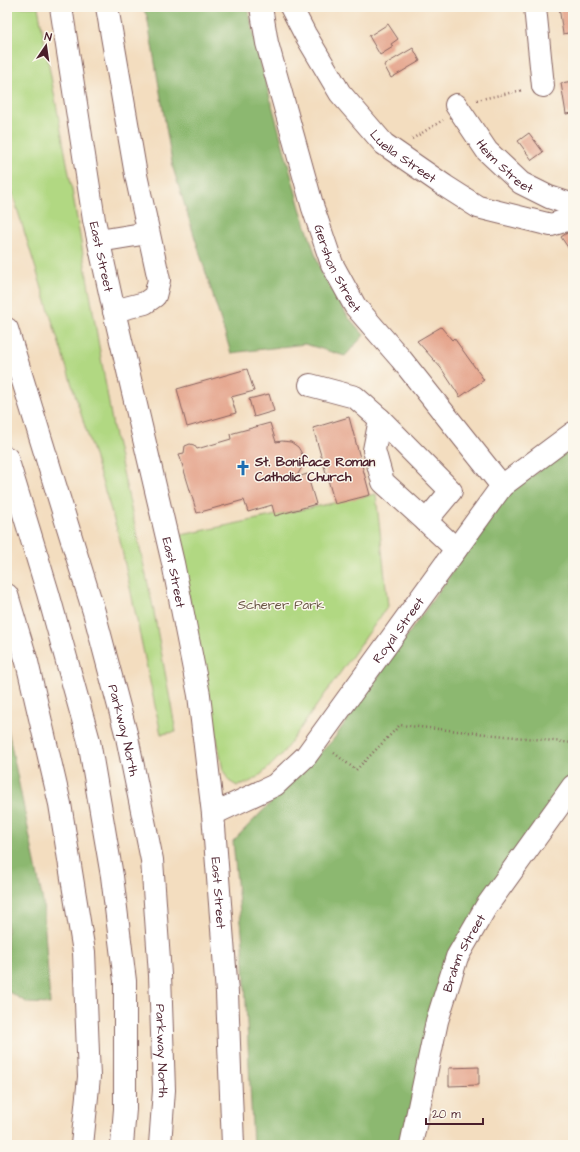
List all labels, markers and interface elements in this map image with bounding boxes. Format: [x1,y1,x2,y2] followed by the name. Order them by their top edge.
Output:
[26,26,66,66] north arrow
[43,29,53,45] text: N
[365,126,440,188] street label: Luella Street
[472,136,537,198] street label: Heim Street
[85,220,118,294] street label: East Street
[309,222,365,318] street label: Gershon Street
[254,453,376,486] place label: St. Boniface Roman Catholic Church
[234,459,252,477] church icon: St. Boniface Roman Catholic Church
[157,536,190,610] street label: East Street
[368,593,429,667] street label: Royal Street
[238,596,324,614] park label: Scherer Park
[103,682,143,778] street label: Parkway North
[206,857,230,930] street label: East Street
[439,910,490,995] street label: Brahm Street
[151,1004,172,1099] street label: Parkway North
[426,1100,483,1126] scale bar
[432,1106,461,1123] text: 20 m

